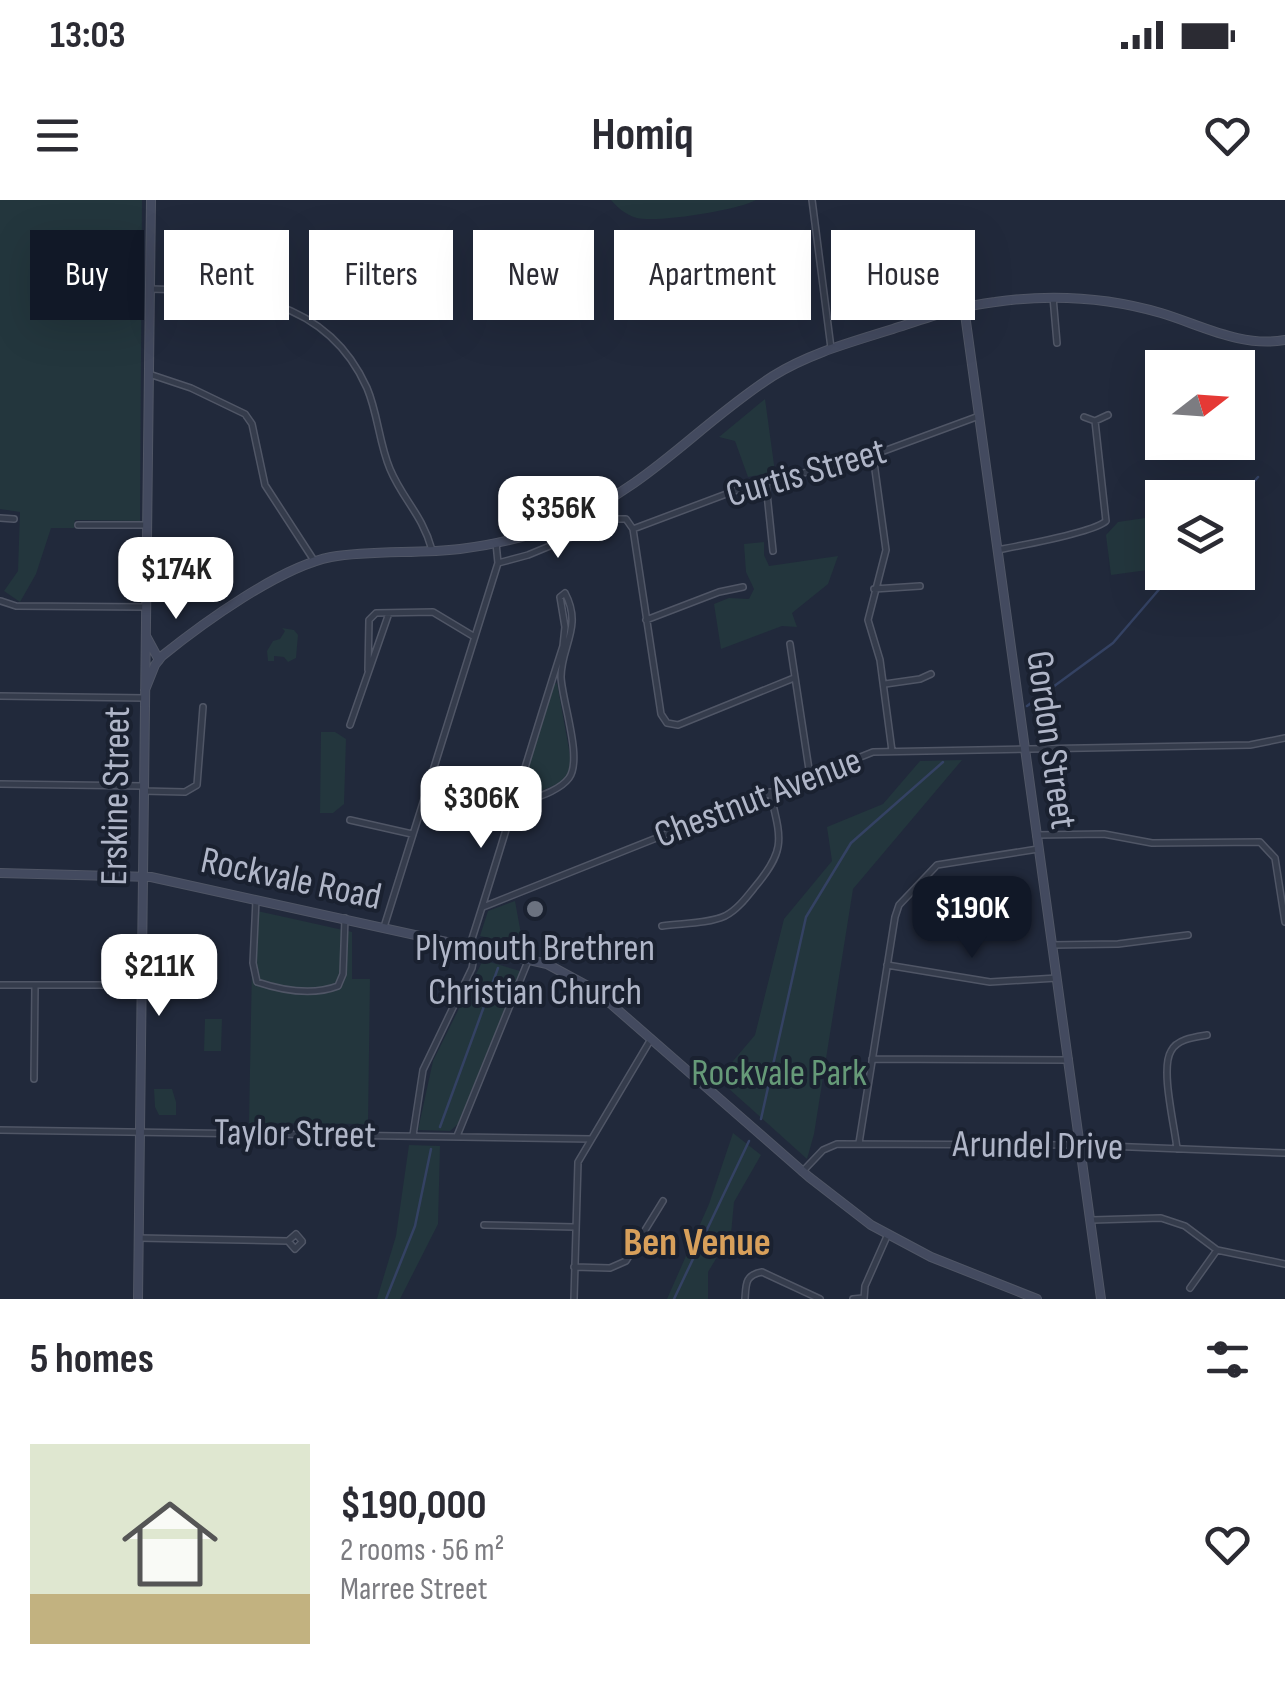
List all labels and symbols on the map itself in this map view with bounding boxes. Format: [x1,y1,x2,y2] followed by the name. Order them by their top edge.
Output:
[1145,350,1255,460] north arrow
[721,429,891,517] street label: Curtis Street
[488,476,628,561] pin: $356K
[106,537,246,622] pin: $174K
[1016,648,1086,832] street label: Gordon Street
[92,706,140,886] street label: Erskine Street
[648,738,868,858] street label: Chestnut Avenue
[411,766,551,851] pin: $306K
[197,838,385,920] street label: Rockvale Road
[902,876,1042,961] pin: $190K
[524,898,546,920] marker: Plymouth Brethren Christian Church
[415,926,655,1015] place label: Plymouth Brethren Christian Church
[89,934,229,1019] pin: $211K
[691,1051,867,1096] park label: Rockvale Park
[214,1110,376,1158] street label: Taylor Street
[951,1122,1124,1170] street label: Arundel Drive
[623,1219,771,1267] district label: Ben Venue

